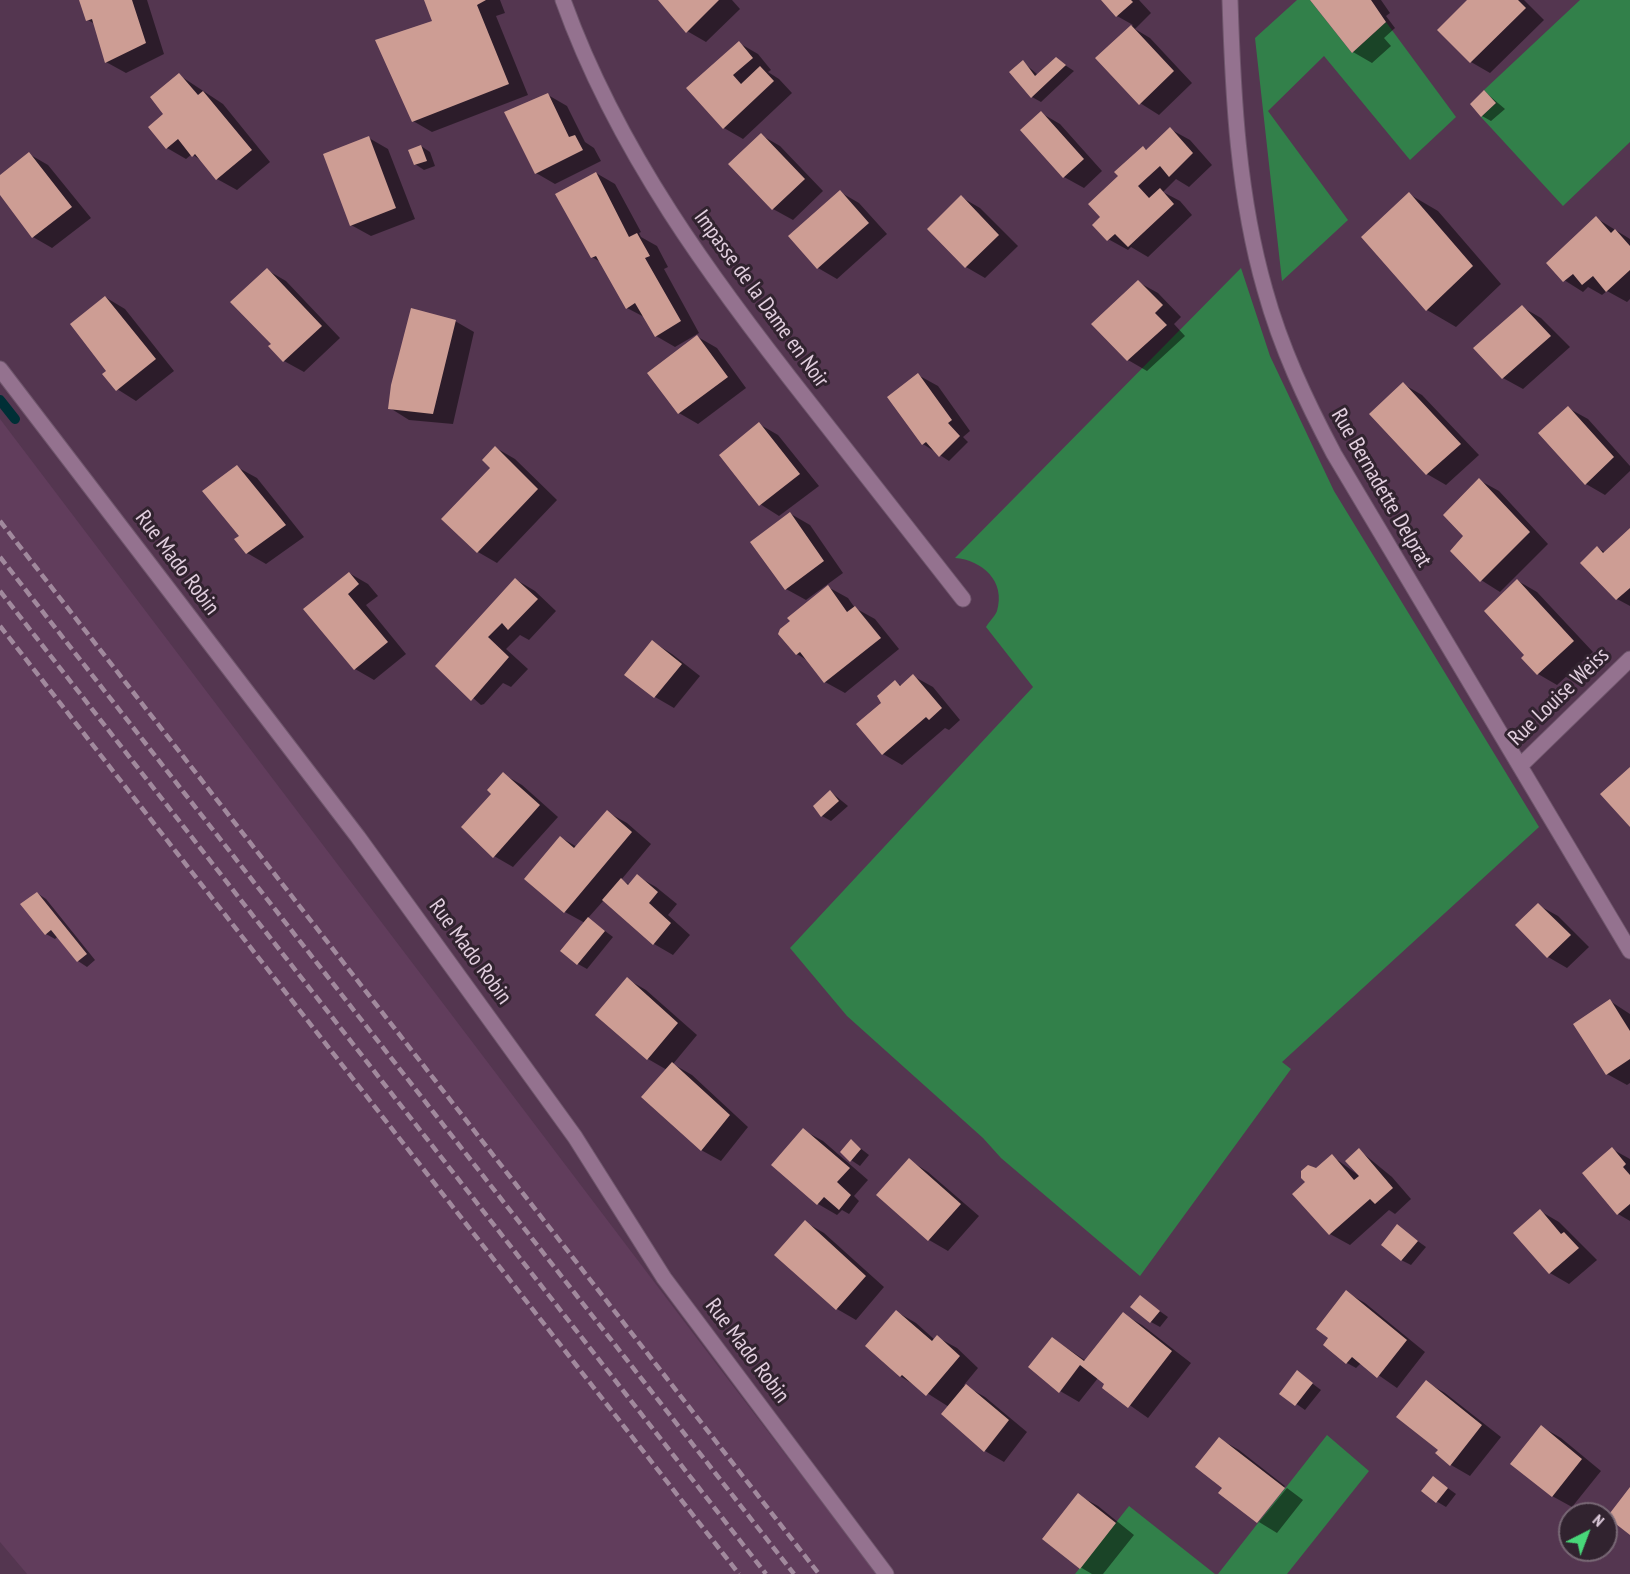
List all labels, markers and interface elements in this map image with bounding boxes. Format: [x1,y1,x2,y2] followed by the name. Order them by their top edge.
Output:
[688,205,834,393] street label: Impasse de la Dame en Noir
[1325,404,1437,572] street label: Rue Bernadette Delprat
[129,506,225,620] street label: Rue Mado Robin
[1503,642,1615,752] street label: Rue Louise Weiss
[423,894,517,1010] street label: Rue Mado Robin
[699,1294,795,1408] street label: Rue Mado Robin
[1558,1502,1618,1562] north arrow
[1589,1510,1609,1530] text: N

